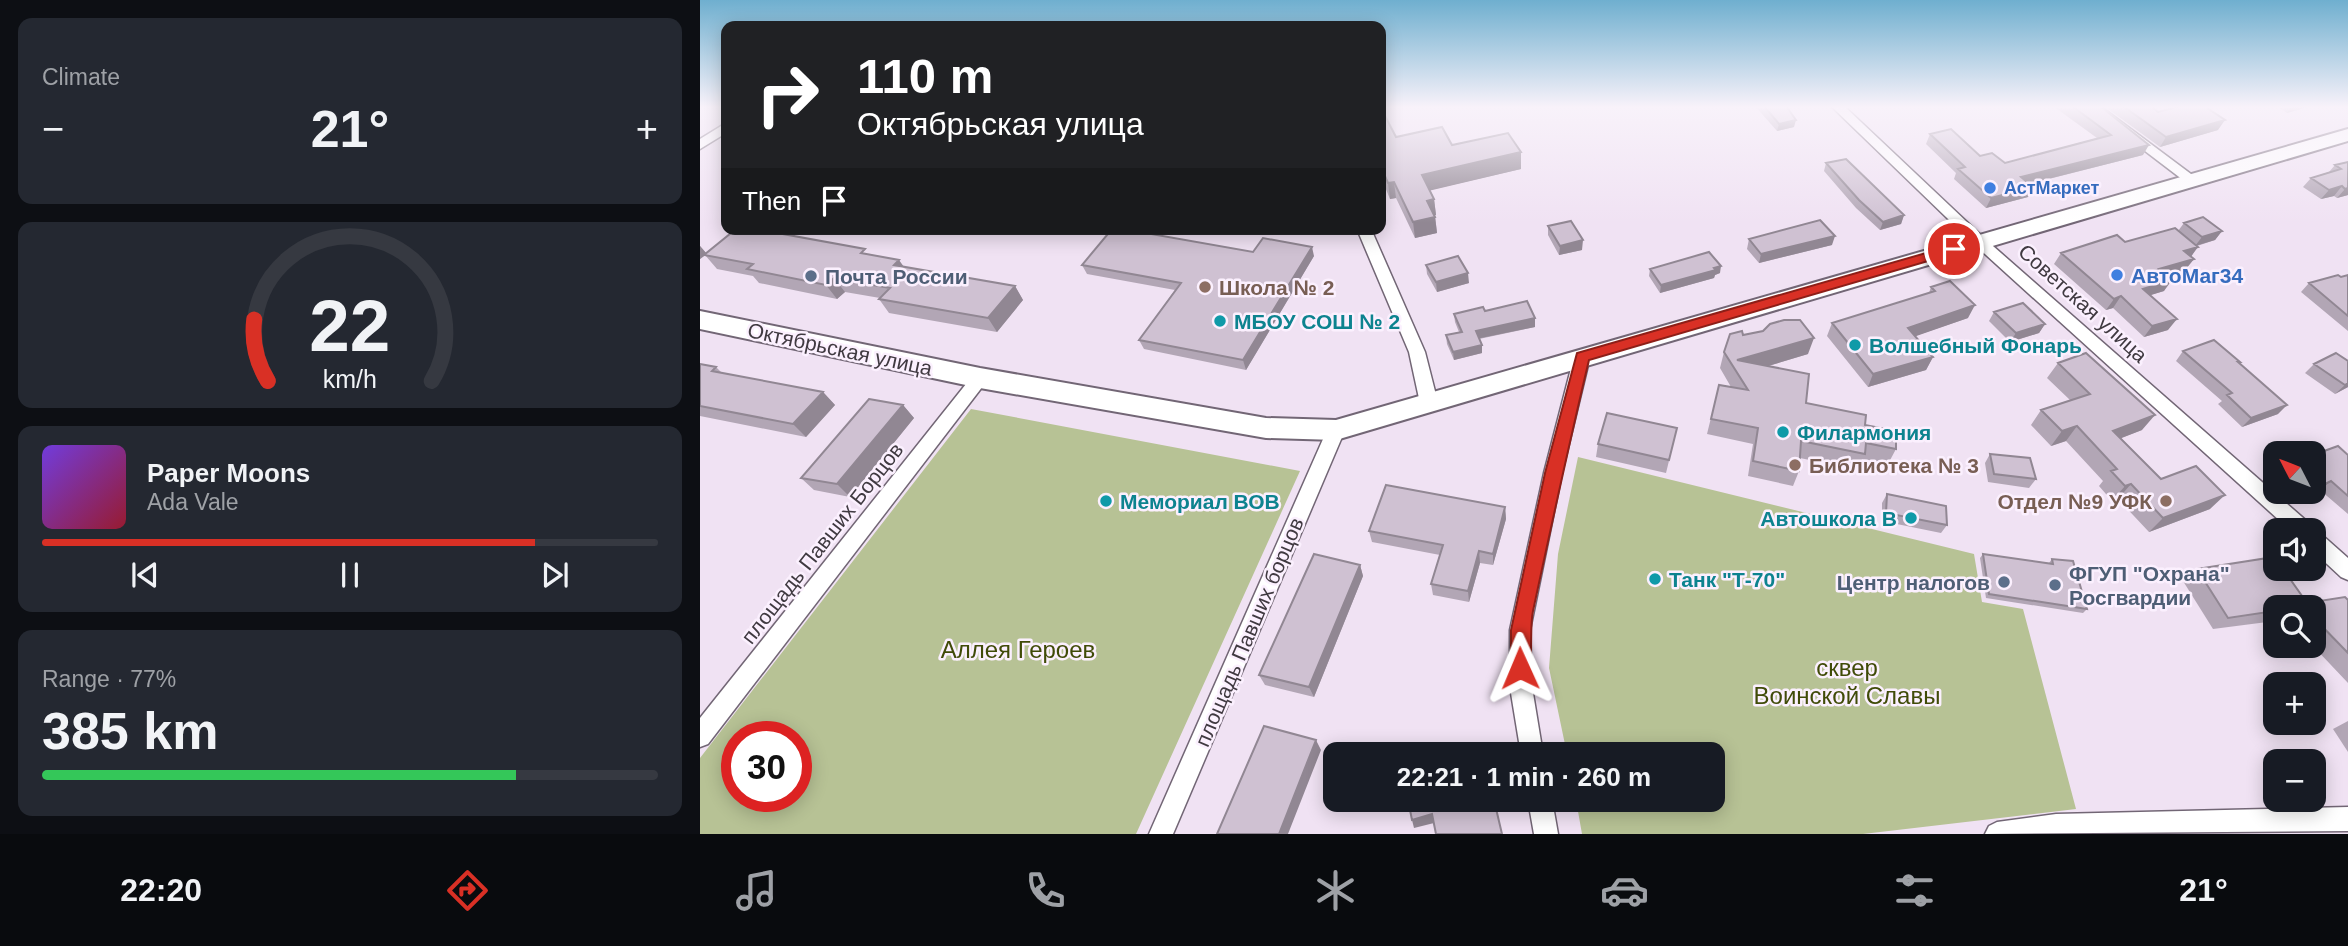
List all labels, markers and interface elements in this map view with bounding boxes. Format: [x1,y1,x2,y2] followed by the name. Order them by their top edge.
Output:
[742,49,833,140] icon: right
[857,49,993,103] text: 110 m
[42,64,120,90] text: Climate
[311,100,389,158] text: 21°
[857,106,1144,142] text: Октябрьская улица
[42,108,64,150] text: −
[636,108,658,150] text: +
[2004,178,2100,198] place label: АстМаркет
[1982,180,1998,196] marker: АстМаркет
[815,182,853,220] icon: arrive
[742,186,801,216] text: Then
[1924,219,1984,279] pin
[1935,230,1973,268] icon: arrive
[2014,239,2152,367] street label: Советская улица
[2131,264,2243,287] place label: АвтоМаг34
[825,265,968,288] place label: Почта России
[2109,267,2125,283] marker: АвтоМаг34
[803,268,819,284] marker: Почта России
[1219,276,1334,299] place label: Школа № 2
[1197,279,1213,295] marker: Школа № 2
[310,285,390,366] text: 22
[1234,310,1400,333] place label: МБОУ СОШ № 2
[1212,313,1228,329] marker: МБОУ СОШ № 2
[746,318,935,380] street label: Октябрьская улица
[1869,334,2082,357] place label: Волшебный Фонарь
[1847,337,1863,353] marker: Волшебный Фонарь
[323,365,377,393] text: km/h
[1797,421,1931,444] place label: Филармония
[1775,424,1791,440] marker: Филармония
[737,438,907,648] street label: площадь Павших Борцов
[2263,441,2326,504] north arrow
[2263,441,2326,812] map controls
[1809,454,1979,477] place label: Библиотека № 3
[1787,457,1803,473] marker: Библиотека № 3
[147,458,310,488] text: Paper Moons
[147,489,239,515] text: Ada Vale
[1120,490,1280,513] place label: Мемориал ВОВ
[1998,490,2152,513] place label: Отдел №9 УФК
[1098,493,1114,509] marker: Мемориал ВОВ
[2158,493,2174,509] marker: Отдел №9 УФК
[1760,507,1897,530] place label: Автошкола В
[1903,510,1919,526] marker: Автошкола В
[1190,514,1308,750] street label: площадь Павших борцов
[2263,518,2326,581] button: sound
[126,556,164,594] icon: previous
[331,556,369,594] icon: pause
[536,556,574,594] icon: next
[2069,562,2230,609] place label: ФГУП "Охрана" Росгвардии
[1669,568,1785,591] place label: Танк "Т-70"
[1647,571,1663,587] marker: Танк "Т-70"
[1837,571,1990,594] place label: Центр налогов
[1996,574,2012,590] marker: Центр налогов
[2047,577,2063,593] marker: ФГУП "Охрана" Росгвардии
[2263,595,2326,658] button: search
[1483,631,1557,705] position arrow
[941,636,1095,663] park label: Аллея Героев
[1754,654,1940,709] park label: сквер Воинской Славы
[42,666,176,692] text: Range · 77%
[2263,672,2326,735] button: +
[42,702,218,760] text: 385 km
[721,721,812,812] speed limit sign: 30
[2263,749,2326,812] button: −
[1397,762,1651,792] text: 22:21 · 1 min · 260 m
[443,866,492,915] icon: directions
[732,866,781,915] icon: music
[1021,866,1070,915] icon: phone
[1311,866,1360,915] icon: climate
[1600,866,1649,915] icon: car
[1890,866,1939,915] icon: filters
[120,872,202,908] text: 22:20
[2179,872,2228,908] text: 21°

